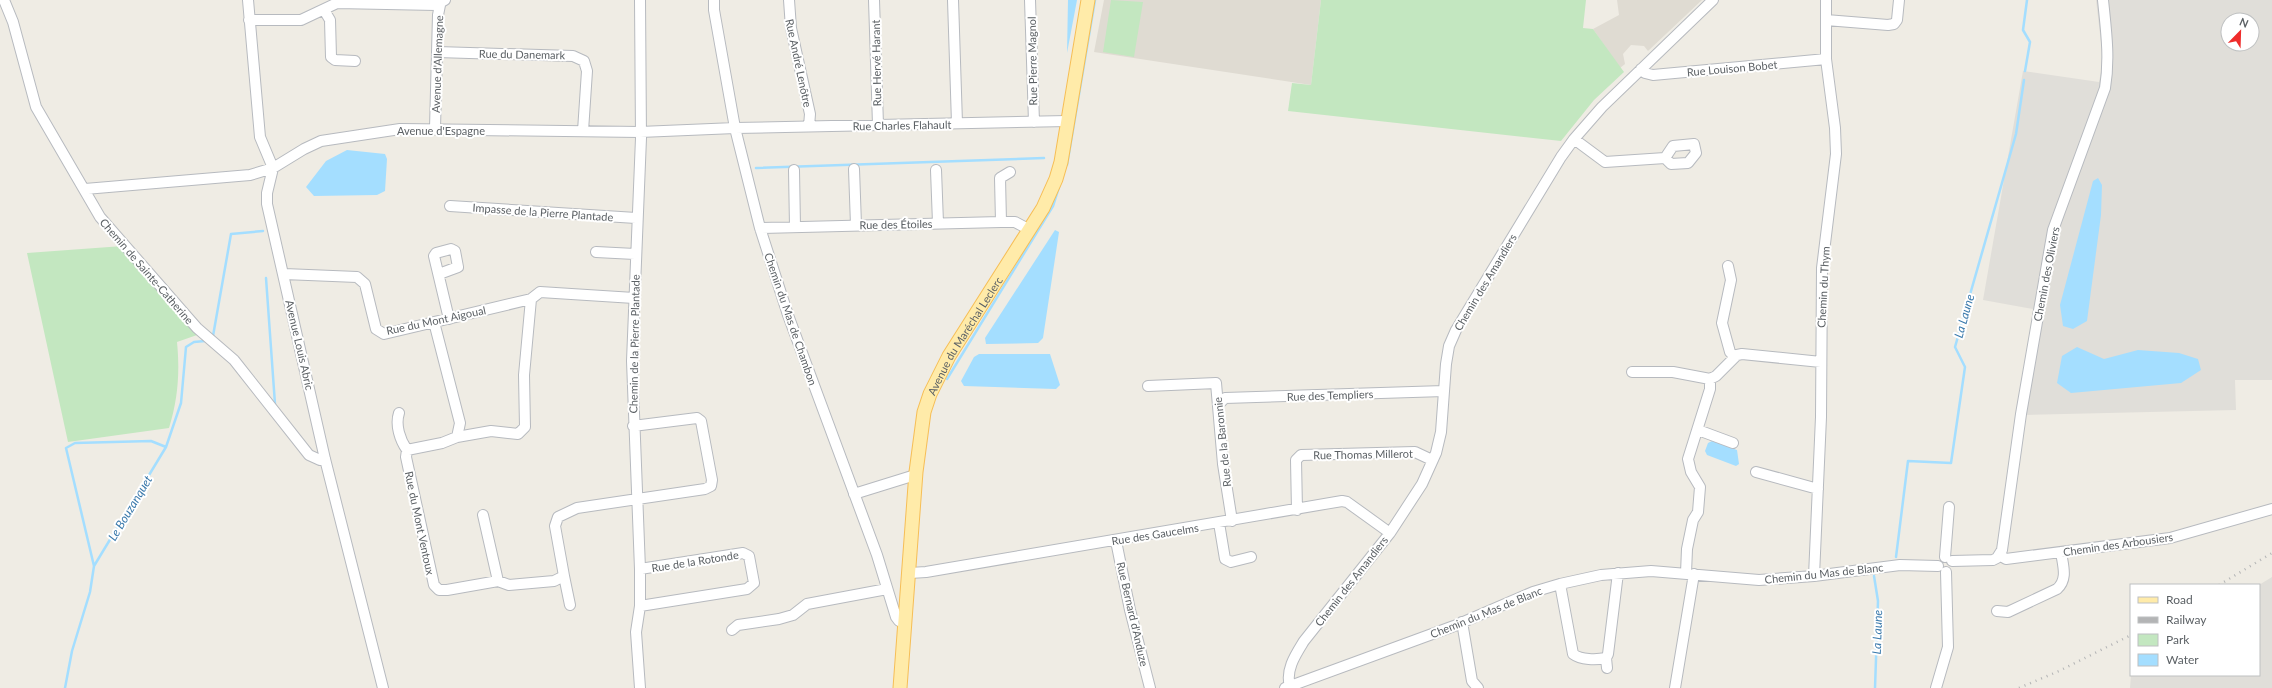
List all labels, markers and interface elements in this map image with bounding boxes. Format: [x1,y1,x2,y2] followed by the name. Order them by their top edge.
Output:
[2220,12,2260,52] north arrow
[429,15,445,113] street label: Avenue d'Allemagne
[2238,15,2251,30] text: N
[1025,16,1039,106] street label: Rue Pierre Magnol
[783,18,815,109] street label: Rue André Lenôtre
[869,19,883,106] street label: Rue Hervé Harant
[479,47,566,61] street label: Rue du Danemark
[1686,58,1778,78] street label: Rue Louison Bobet
[852,118,952,132] street label: Rue Charles Flahault
[397,124,485,137] street label: Avenue d'Espagne
[472,201,614,223] street label: Impasse de la Pierre Plantade
[98,215,197,327] street label: Chemin de Sainte-Catherine
[859,217,933,231] street label: Rue des Étoiles
[2030,225,2062,322] street label: Chemin des Oliviers
[1451,231,1519,333] street label: Chemin des Amandiers
[1814,246,1832,328] street label: Chemin du Thym
[762,251,820,387] street label: Chemin du Mas de Chambon
[626,274,642,414] street label: Chemin de la Pierre Plantade
[924,274,1004,397] street label: Avenue du Maréchal Leclerc
[1951,292,1977,339] water label: La Laune
[283,299,317,391] street label: Avenue Louis Abric
[385,303,487,337] street label: Rue du Mont Aigoual
[1287,387,1374,403] street label: Rue des Templiers
[1211,396,1233,488] street label: Rue de la Baronnie
[1313,447,1413,461] street label: Rue Thomas Millerot
[403,470,437,576] street label: Rue du Mont Ventoux
[105,472,156,543] water label: Le Bouzanquet
[1111,521,1200,547] street label: Rue des Gaucelms
[2062,530,2174,558] street label: Chemin des Arbousiers
[1312,533,1390,629] street label: Chemin des Amandiers
[651,548,740,574] street label: Rue de la Rotonde
[1115,560,1151,668] street label: Rue Bernard d'Anduze
[1764,560,1884,586] street label: Chemin du Mas de Blanc
[1428,584,1544,640] street label: Chemin du Mas de Blanc
[2130,584,2260,676] legend
[2166,592,2193,607] text: Road
[1869,609,1885,655] water label: La Laune
[2166,612,2207,627] text: Railway
[2166,632,2190,647] text: Park
[2166,652,2199,667] text: Water

